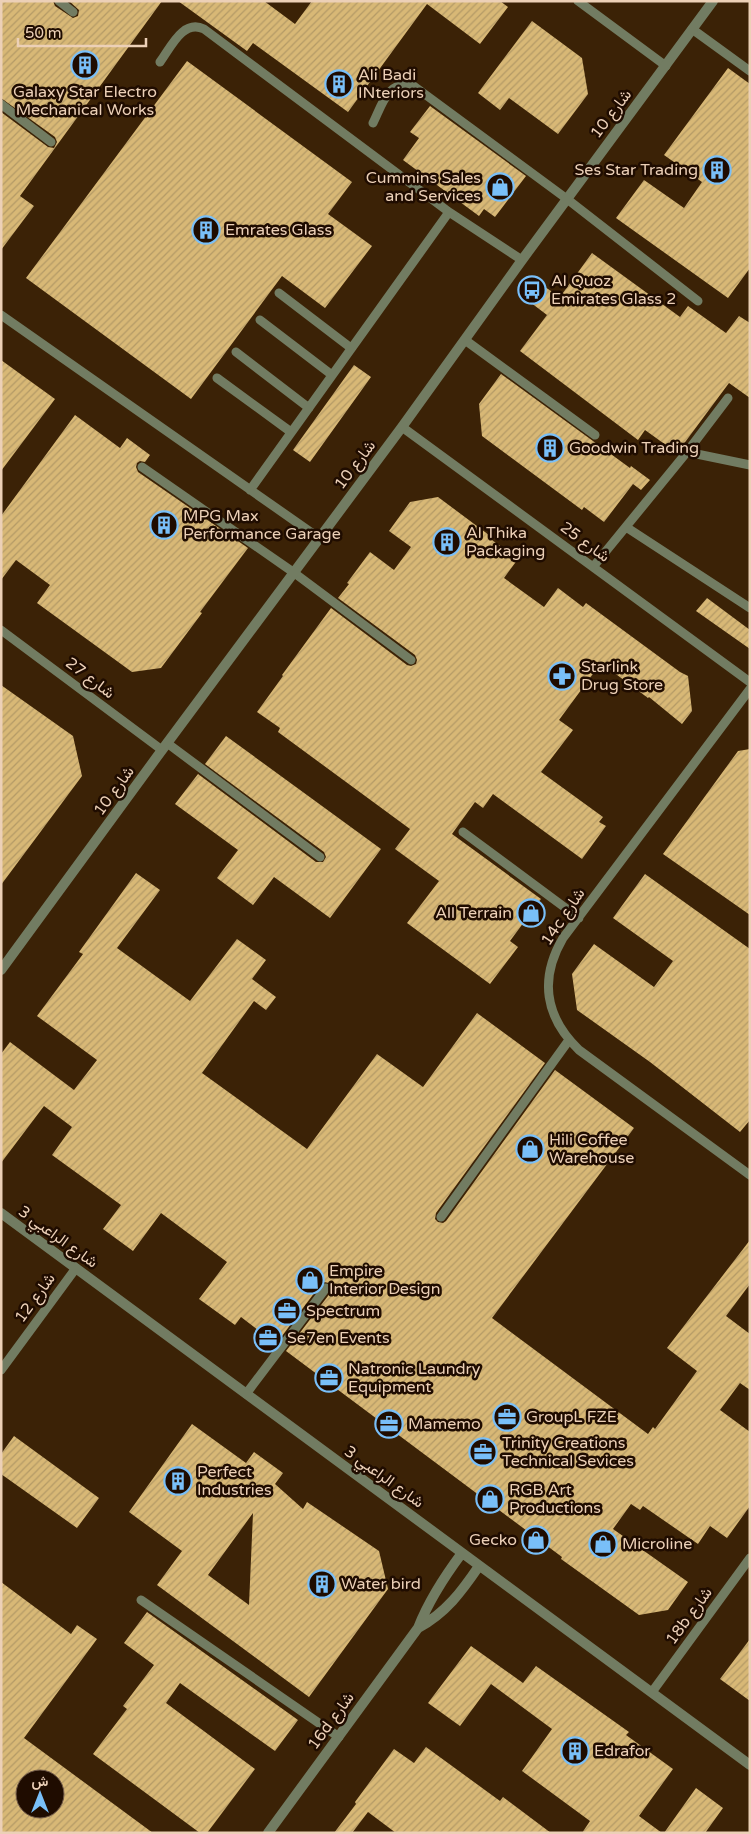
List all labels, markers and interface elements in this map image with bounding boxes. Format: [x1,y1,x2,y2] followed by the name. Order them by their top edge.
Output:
[18,15,145,47] scale bar
[25,24,62,42] text: 50 m
[70,50,100,80] building icon: Galaxy Star Electro Mechanical Works
[358,65,424,103] place label: Ali Badi INteriors
[324,69,354,99] building icon: Ali Badi INteriors
[13,82,157,120] place label: Galaxy Star Electro Mechanical Works
[586,85,637,143] street label: شارع 10
[702,155,732,185] building icon: Ses Star Trading
[575,160,698,180] place label: Ses Star Trading
[366,168,481,206] place label: Cummins Sales and Services
[485,172,515,202] shop icon: Cummins Sales and Services
[191,215,221,245] building icon: Emrates Glass
[225,220,332,240] place label: Emrates Glass
[551,271,676,309] place label: Al Quoz Emirates Glass 2
[517,275,547,305] bus stop icon: Al Quoz Emirates Glass 2
[535,433,565,463] building icon: Goodwin Trading
[330,436,381,494] street label: شارع 10
[569,438,699,458] place label: Goodwin Trading
[183,506,341,544] place label: MPG Max Performance Garage
[149,510,179,540] building icon: MPG Max Performance Garage
[556,517,614,567] street label: شارع 25
[466,523,545,561] place label: Al Thika Packaging
[432,527,462,557] building icon: Al Thika Packaging
[61,653,119,704] street label: شارع 27
[581,657,663,695] place label: Starlink Drug Store
[547,661,577,691] pharmacy icon: Starlink Drug Store
[89,762,139,820] street label: شارع 10
[537,884,590,950] street label: 14c شارع
[516,898,546,928] shop icon: All Terrain
[435,903,512,923] place label: All Terrain
[549,1130,634,1168] place label: Hili Coffee Warehouse
[515,1134,545,1164] shop icon: Hili Coffee Warehouse
[13,1201,102,1275] street label: شارع الراعبي 3
[329,1261,440,1299] place label: Empire Interior Design
[295,1265,325,1295] shop icon: Empire Interior Design
[10,1269,60,1327] street label: شارع 12
[272,1296,302,1326] office icon: Spectrum
[306,1301,380,1321] place label: Spectrum
[253,1323,283,1353] office icon: Se7en Events
[287,1328,390,1348] place label: Se7en Events
[348,1359,481,1397] place label: Natronic Laundry Equipment
[314,1363,344,1393] office icon: Natronic Laundry Equipment
[492,1402,522,1432] office icon: GroupL FZE
[526,1407,617,1427] place label: GroupL FZE
[374,1409,404,1439] office icon: Mamemo
[408,1414,481,1434] place label: Mamemo
[502,1433,634,1471] place label: Trinity Creations Technical Sevices
[468,1437,498,1467] office icon: Trinity Creations Technical Sevices
[339,1441,428,1515] street label: شارع الراعبي 3
[197,1462,272,1500] place label: Perfect Industries
[163,1466,193,1496] building icon: Perfect Industries
[509,1480,601,1518] place label: RGB Art Productions
[475,1484,505,1514] shop icon: RGB Art Productions
[521,1525,551,1555] shop icon: Gecko
[588,1529,618,1559] shop icon: Microline
[469,1530,517,1550] place label: Gecko
[622,1534,692,1554] place label: Microline
[307,1569,337,1599] building icon: Water bird
[341,1574,421,1594] place label: Water bird
[661,1583,717,1649] street label: 18b شارع
[303,1688,359,1754] street label: 16d شارع
[560,1736,590,1766] building icon: Edrafor
[594,1741,651,1761] place label: Edrafor
[15,1769,65,1819] north arrow
[32,1773,49,1790] text: ش

